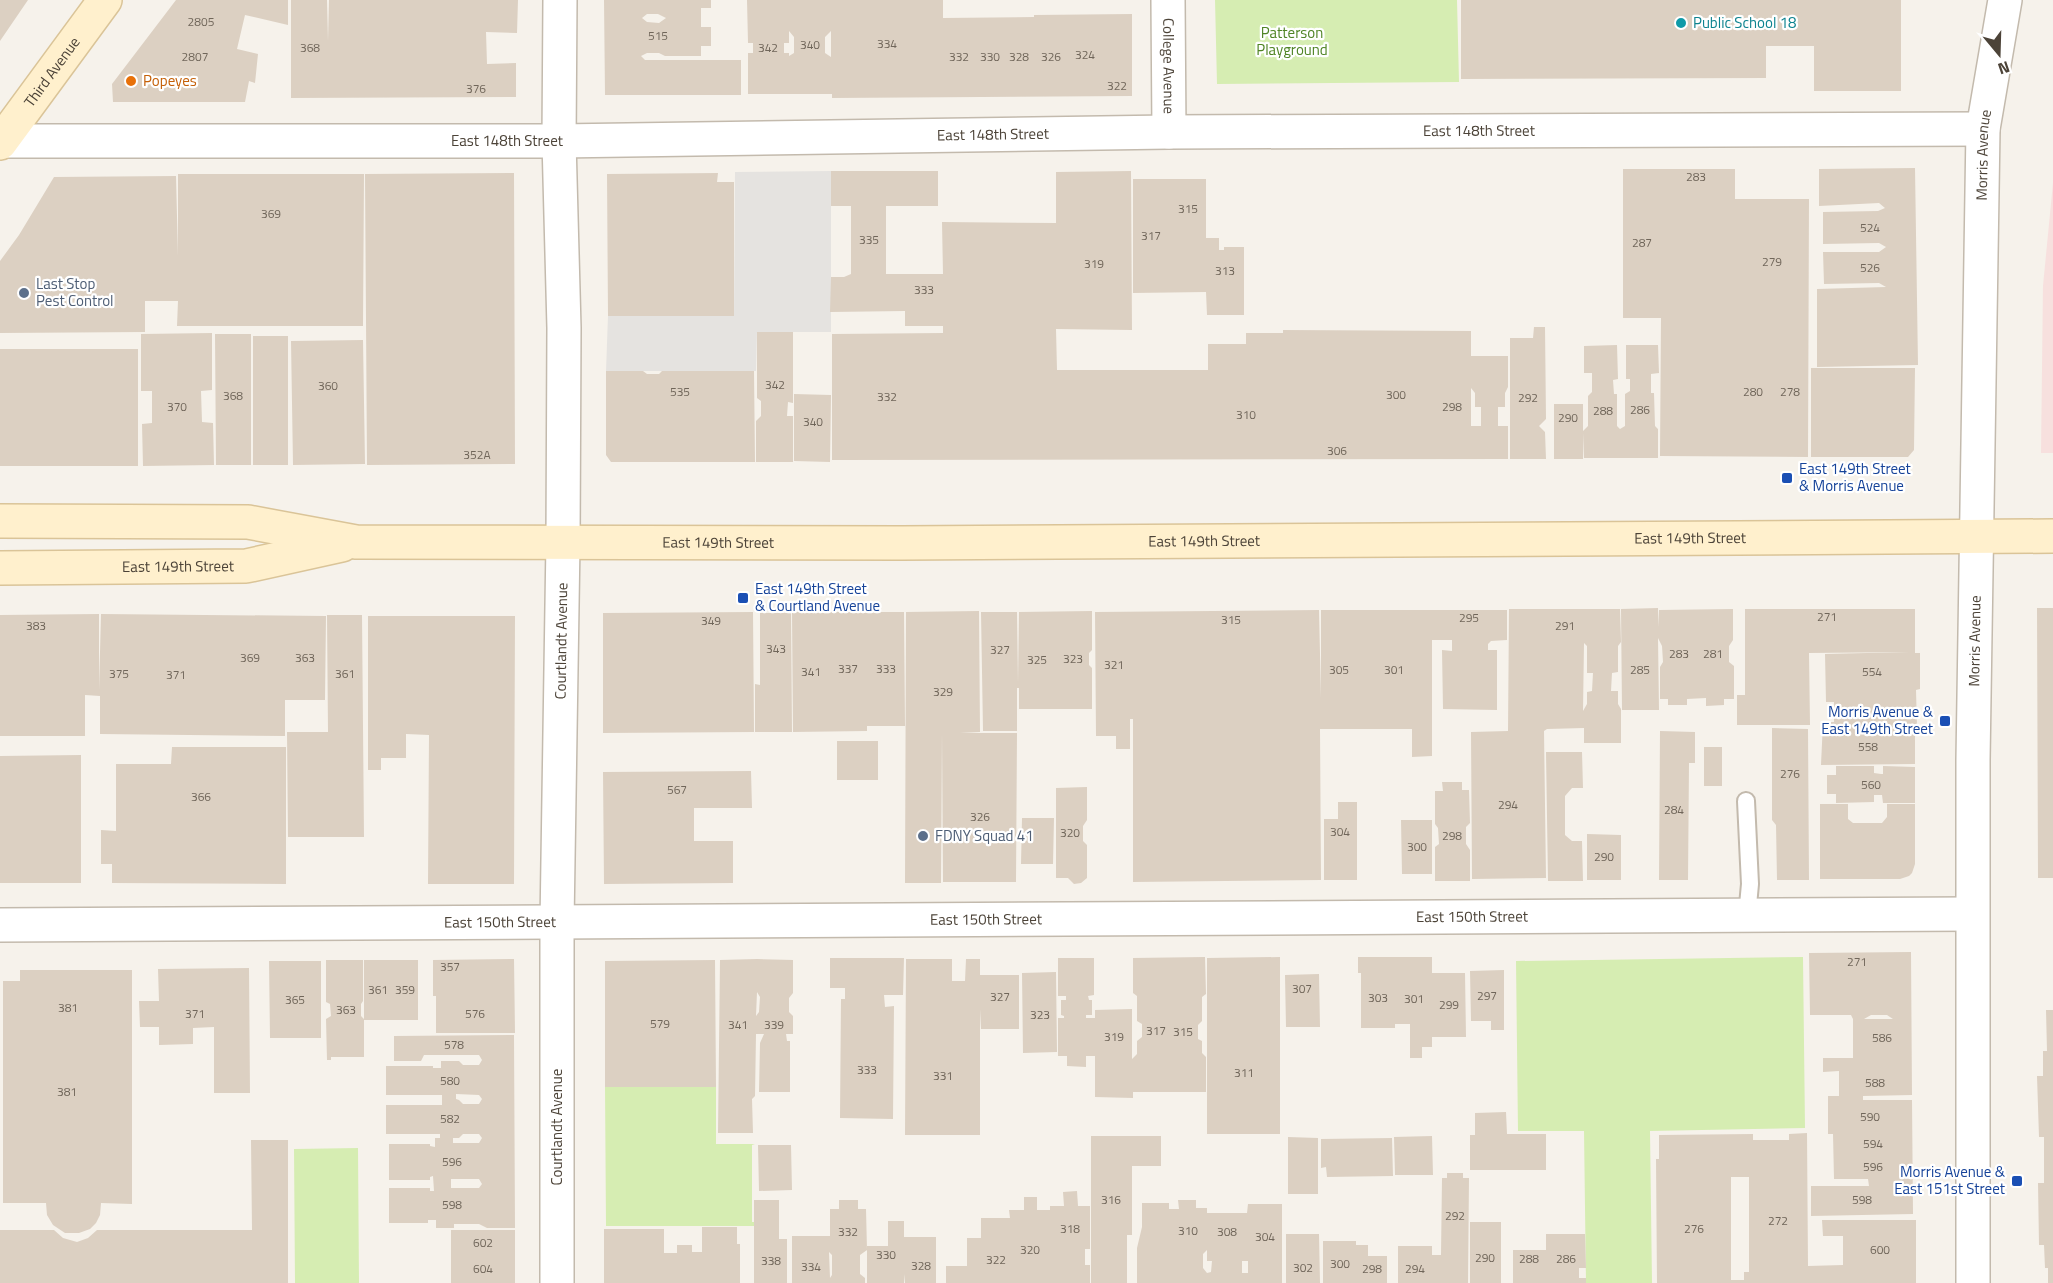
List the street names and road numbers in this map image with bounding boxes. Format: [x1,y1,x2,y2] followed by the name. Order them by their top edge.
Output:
[1157,18,1181,114] street label: College Avenue
[18,32,85,112] street label: Third Avenue
[1970,108,1997,201] street label: Morris Avenue
[1423,119,1536,142] street label: East 148th Street
[937,122,1050,146] street label: East 148th Street
[451,129,564,152] street label: East 148th Street
[1634,526,1747,550] street label: East 149th Street
[1148,529,1261,553] street label: East 149th Street
[662,531,775,554] street label: East 149th Street
[122,554,235,578] street label: East 149th Street
[549,582,573,700] street label: Courtlandt Avenue
[1962,595,1987,687] street label: Morris Avenue
[1416,904,1529,928] street label: East 150th Street
[930,907,1043,931] street label: East 150th Street
[444,910,557,934] street label: East 150th Street
[545,1069,568,1185] street label: Courtlandt Avenue

